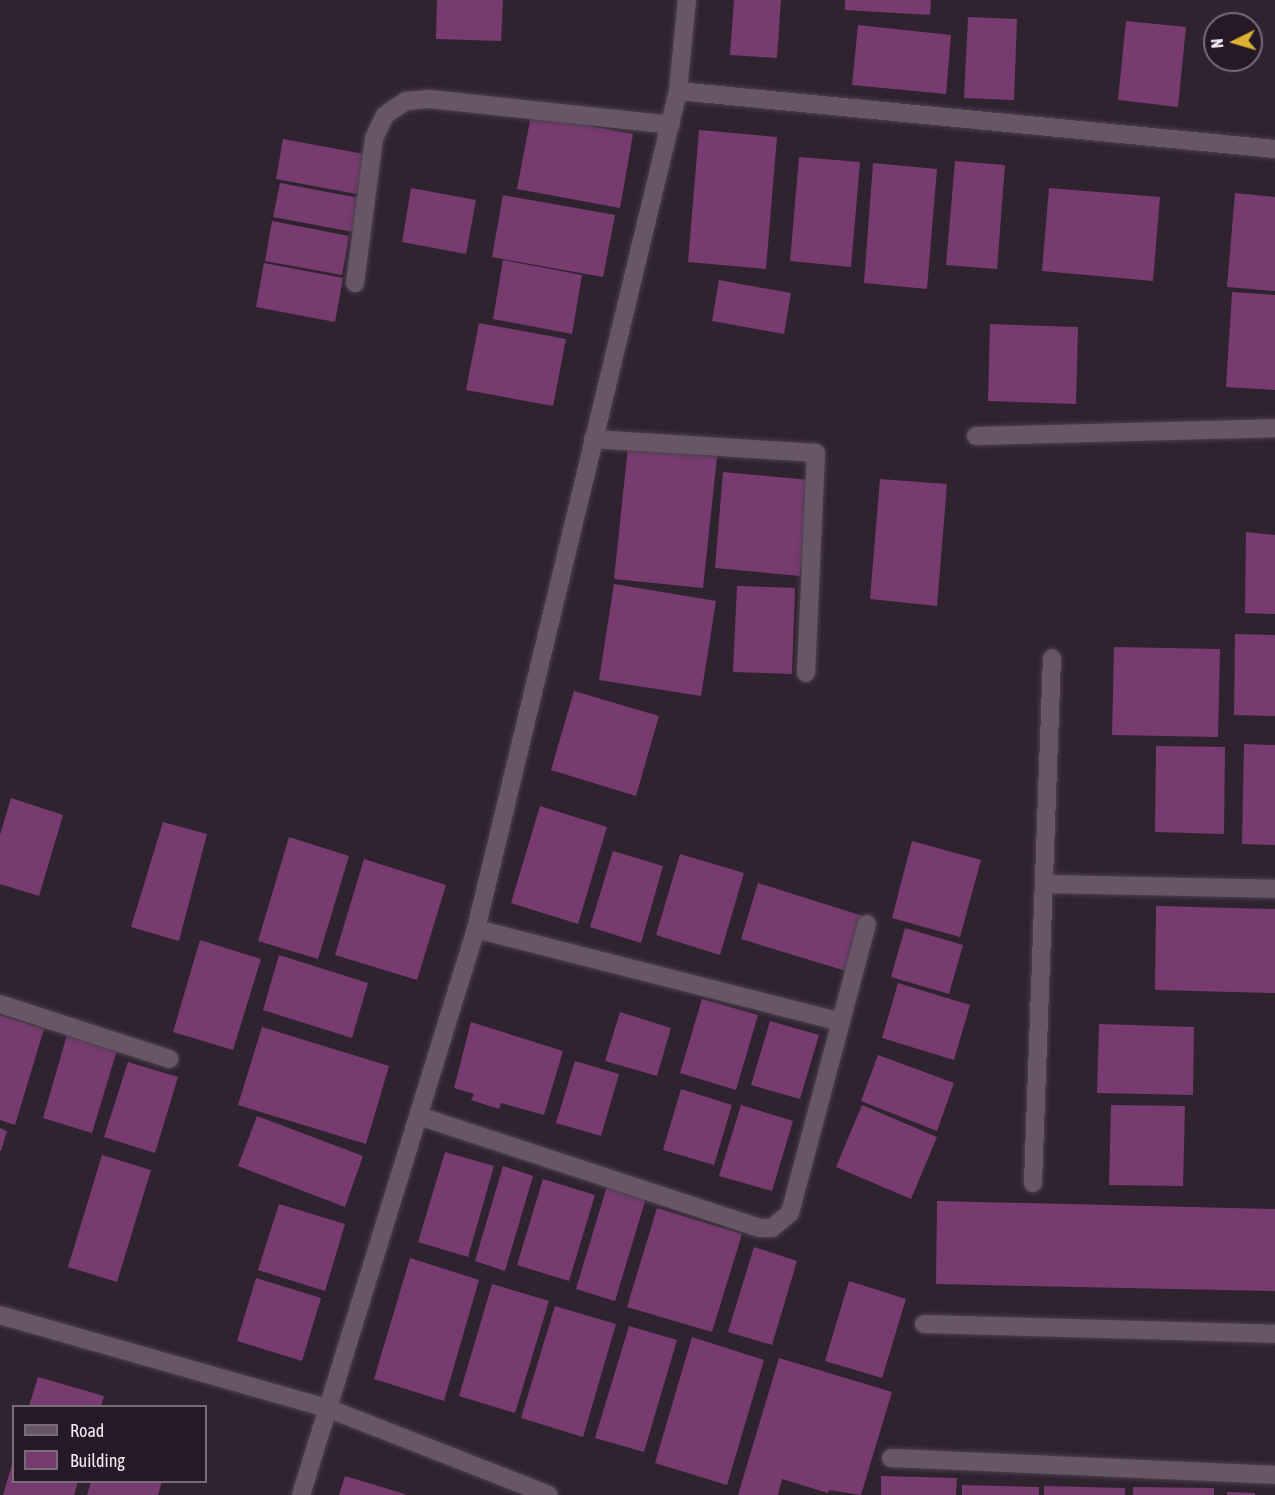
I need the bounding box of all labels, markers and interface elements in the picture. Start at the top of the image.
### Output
north arrow [1203,12,1263,72]
text: N [1208,38,1226,49]
legend [12,1405,207,1483]
text: Road [70,1420,104,1441]
text: Building [70,1450,125,1471]

